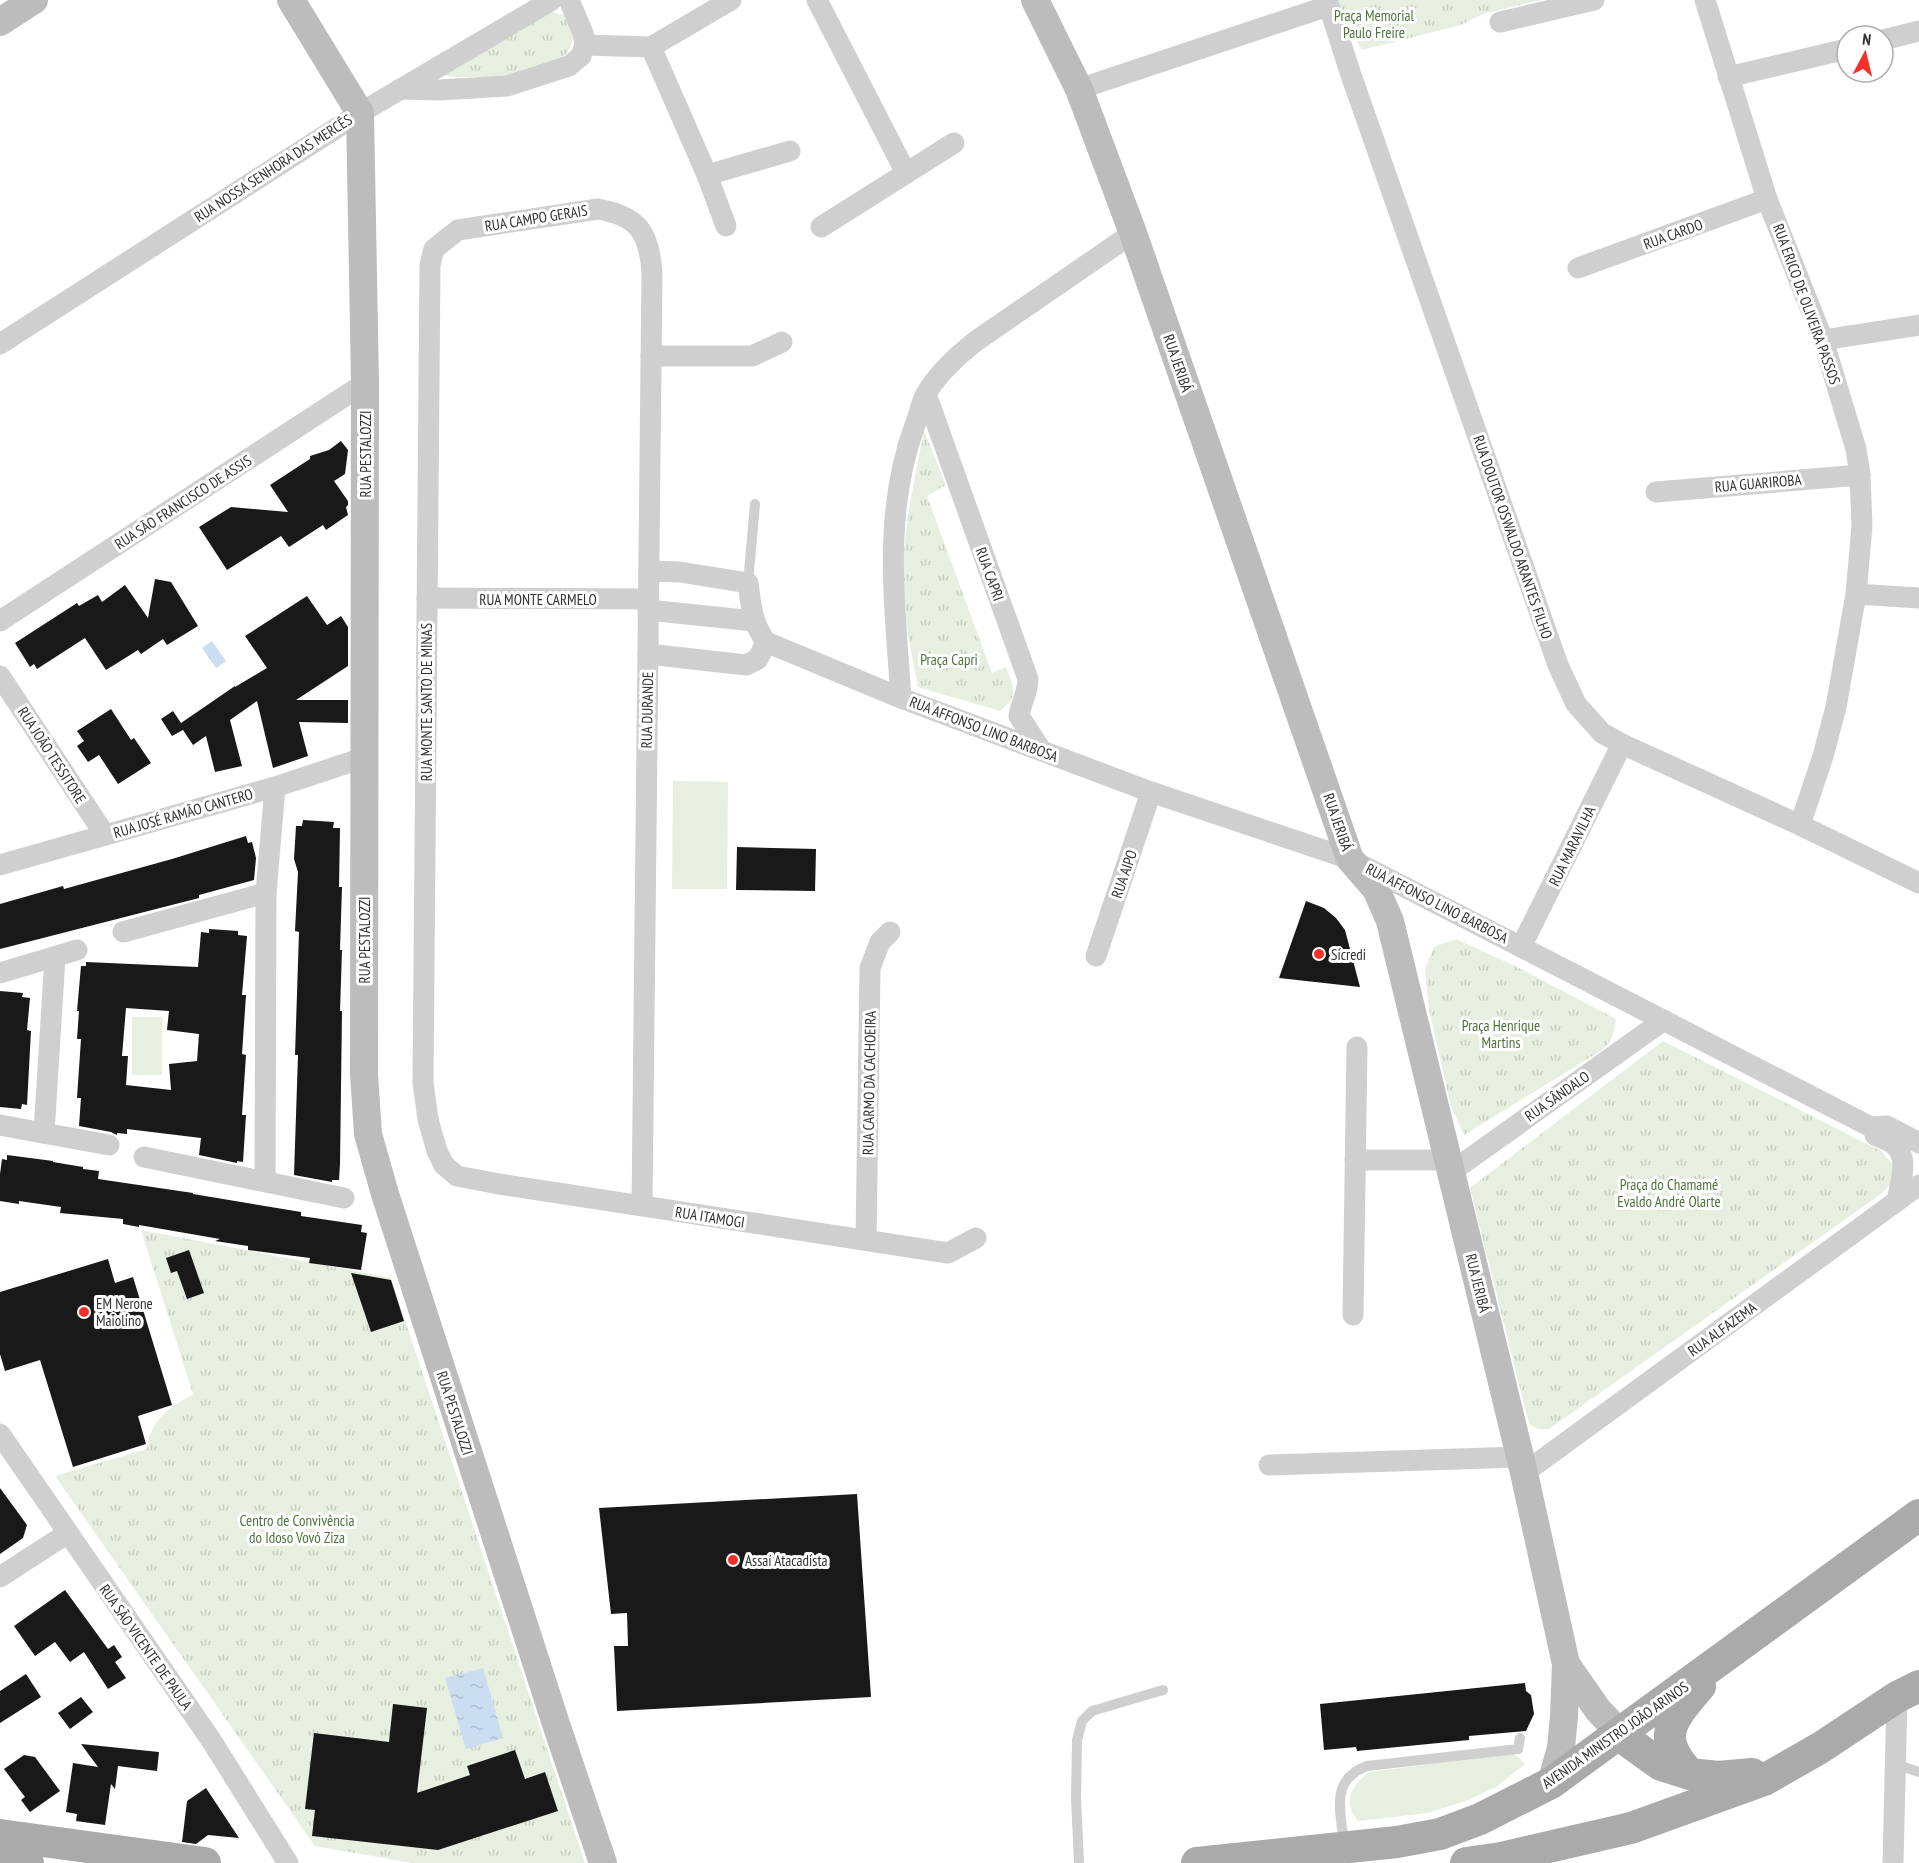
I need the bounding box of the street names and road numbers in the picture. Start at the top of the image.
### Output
street label: RUA NOSSA SENHORA DAS MERCÊS [191,110,355,226]
street label: RUA CAMPO GERAIS [483,201,589,235]
street label: RUA CARDO [1641,215,1705,253]
street label: RUA ERICO DE OLIVEIRA PASSOS [1769,221,1845,387]
street label: RUA JERIBÁ [1159,332,1197,395]
street label: RUA PESTALOZZI [356,410,375,498]
street label: RUA DOUTOR OSWALDO ARANTES FILHO [1469,433,1557,641]
street label: RUA SÃO FRANCISCO DE ASSIS [111,451,255,553]
street label: RUA GUARIROBA [1714,470,1803,496]
street label: RUA CAPRI [972,545,1008,603]
street label: RUA MONTE CARMELO [479,590,597,609]
street label: RUA MONTE SANTO DE MINAS [417,623,436,781]
street label: RUA DURANDE [637,671,657,749]
street label: RUA AFFONSO LINO BARBOSA [907,692,1062,766]
street label: RUA JOÃO TESSITORE [14,703,90,807]
street label: RUA JOSÉ RAMÃO CANTERO [111,784,255,842]
street label: RUA JERIBÁ [1319,791,1357,854]
street label: RUA MARAVILHA [1544,802,1600,889]
street label: RUA AIPO [1107,847,1141,901]
street label: RUA AFFONSO LINO BARBOSA [1363,859,1512,948]
street label: RUA PESTALOZZI [355,896,374,984]
street label: RUA CARMO DA CACHOEIRA [858,1010,880,1155]
street label: RUA SÂNDALO [1521,1067,1593,1125]
street label: RUA ITAMOGI [674,1202,746,1232]
street label: RUA JERIBÁ [1462,1252,1495,1315]
street label: RUA ALFAZEMA [1684,1297,1761,1360]
street label: RUA PESTALOZZI [433,1369,477,1457]
street label: RUA SÃO VICENTE DE PAULA [95,1581,197,1714]
street label: AVENIDA MINISTRO JOÃO ARINOS [1538,1677,1692,1793]

